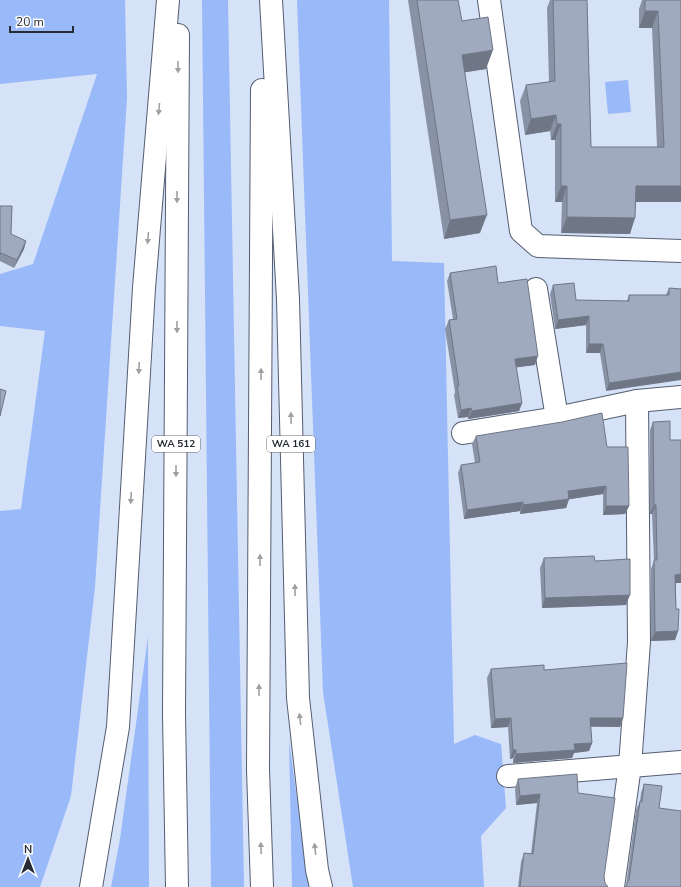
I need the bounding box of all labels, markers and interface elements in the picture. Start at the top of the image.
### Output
scale bar [10,8,73,34]
text: 20 m [16,14,44,30]
one-way arrow [175,61,181,74]
one-way arrow [156,103,162,115]
one-way arrow [174,191,180,204]
one-way arrow [145,232,151,244]
one-way arrow [173,321,180,333]
one-way arrow [136,362,142,375]
one-way arrow [258,367,264,380]
one-way arrow [287,412,294,424]
road number: WA 512 [152,436,200,452]
road number: WA 161 [267,436,315,452]
one-way arrow [173,465,179,478]
one-way arrow [128,492,135,504]
one-way arrow [257,553,263,566]
one-way arrow [292,583,298,596]
one-way arrow [256,683,262,696]
one-way arrow [297,713,303,725]
north arrow [8,839,48,879]
one-way arrow [258,841,264,854]
text: N [24,842,32,857]
one-way arrow [312,842,318,855]

